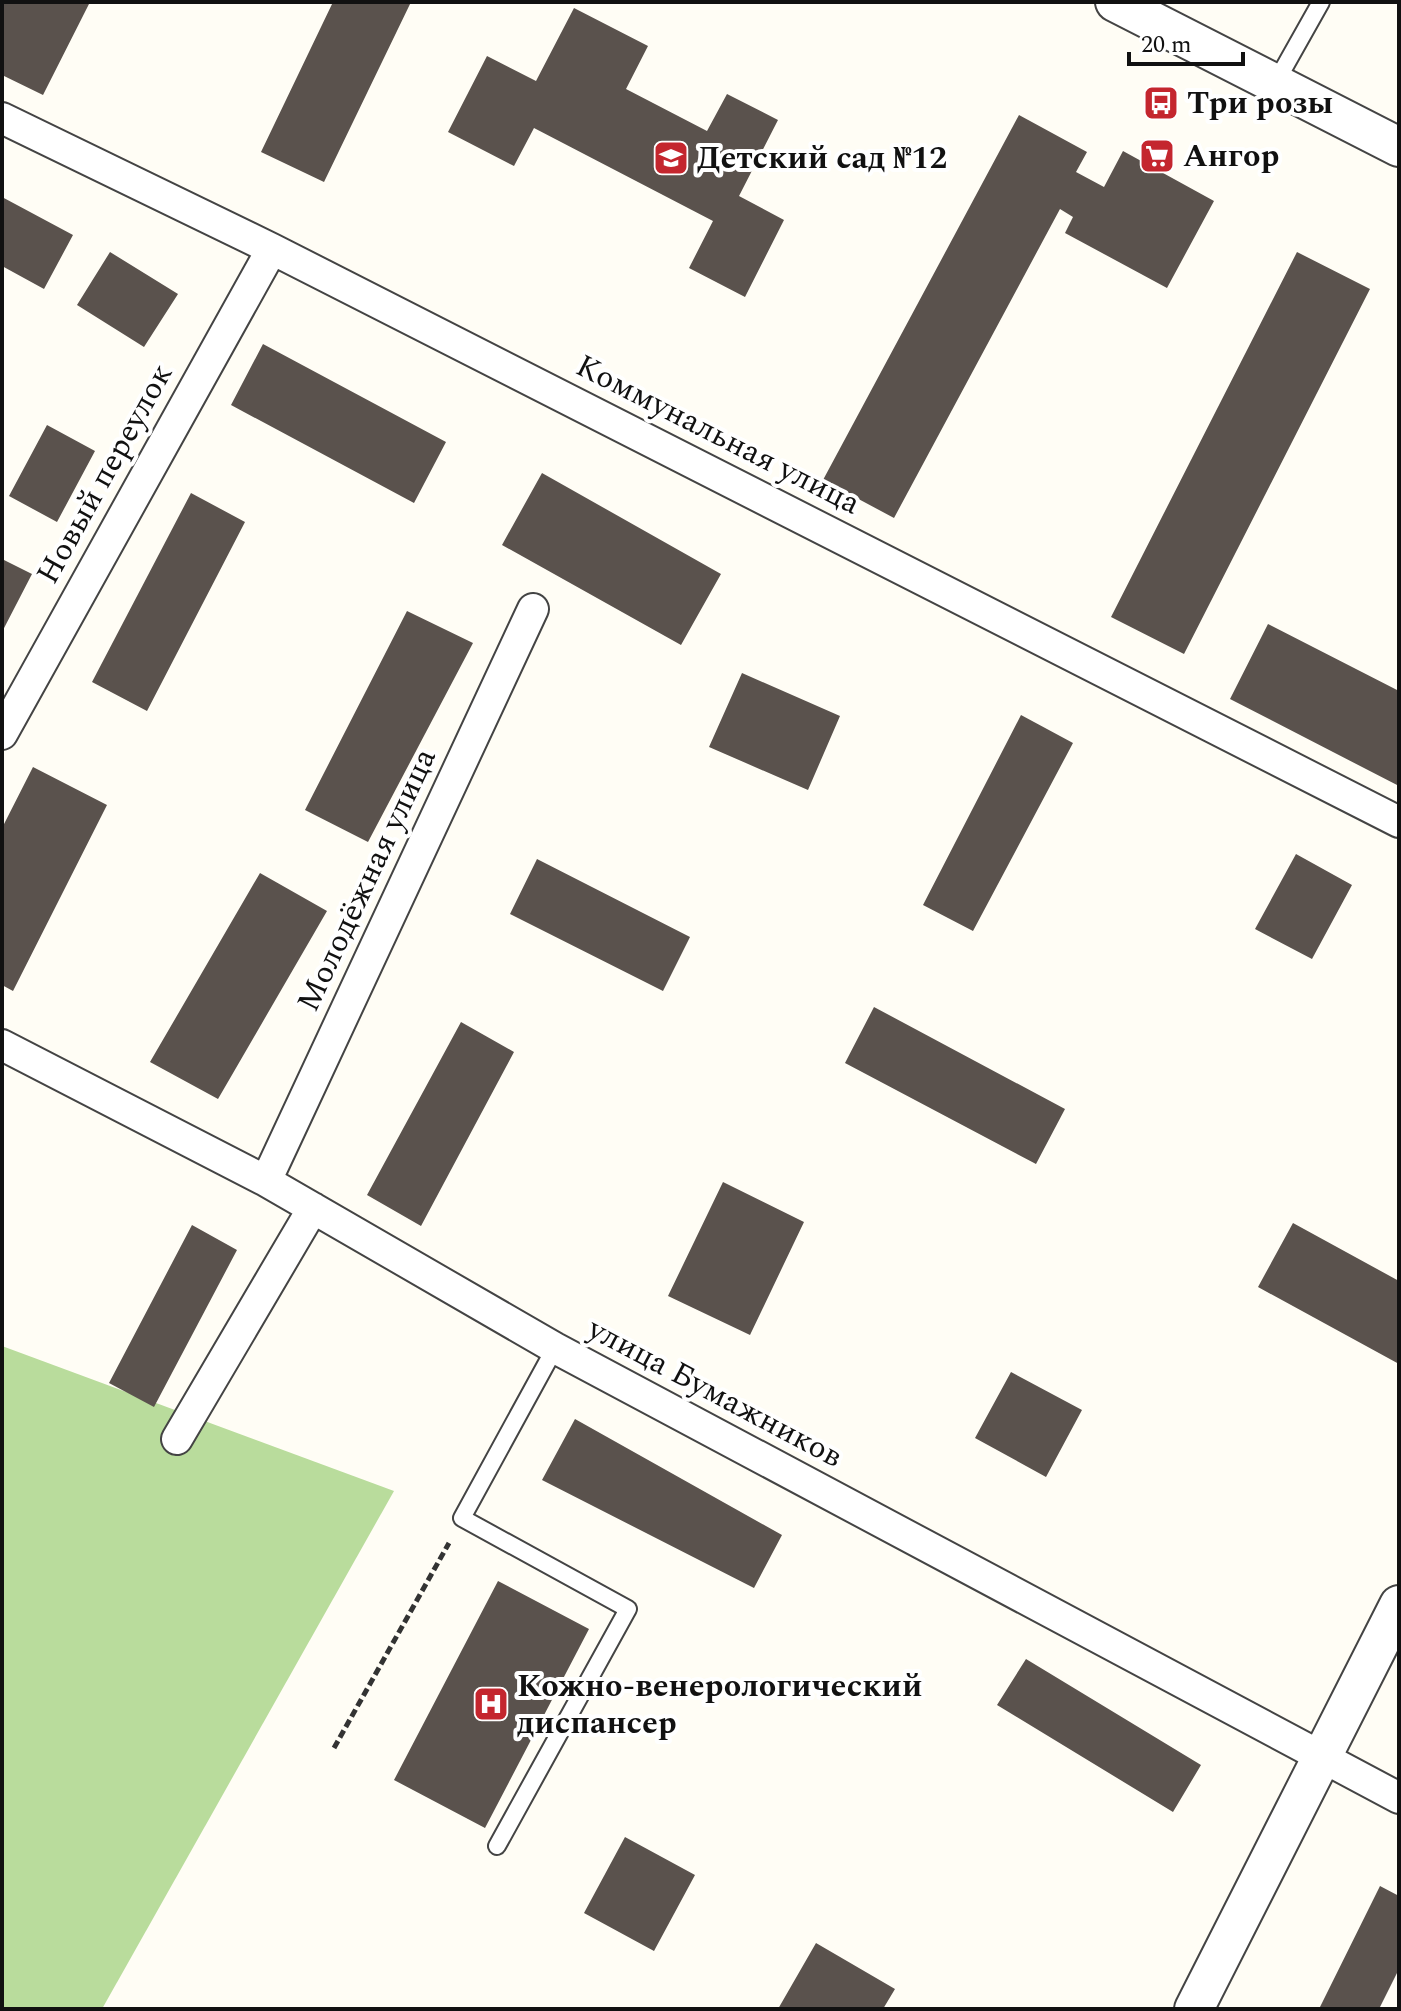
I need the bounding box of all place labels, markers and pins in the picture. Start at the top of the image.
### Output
place label: Три розы [1187,79,1333,128]
bus stop icon: Три розы [1142,84,1180,122]
place label: Ангор [1183,132,1279,181]
place label: Детский сад №12 [697,134,947,183]
supermarket icon: Ангор [1138,137,1176,175]
school or university icon: Детский сад №12 [652,139,690,177]
place label: Кожно-венерологический диспансер [517,1662,922,1748]
hospital icon: Кожно-венерологический диспансер [472,1685,510,1723]

